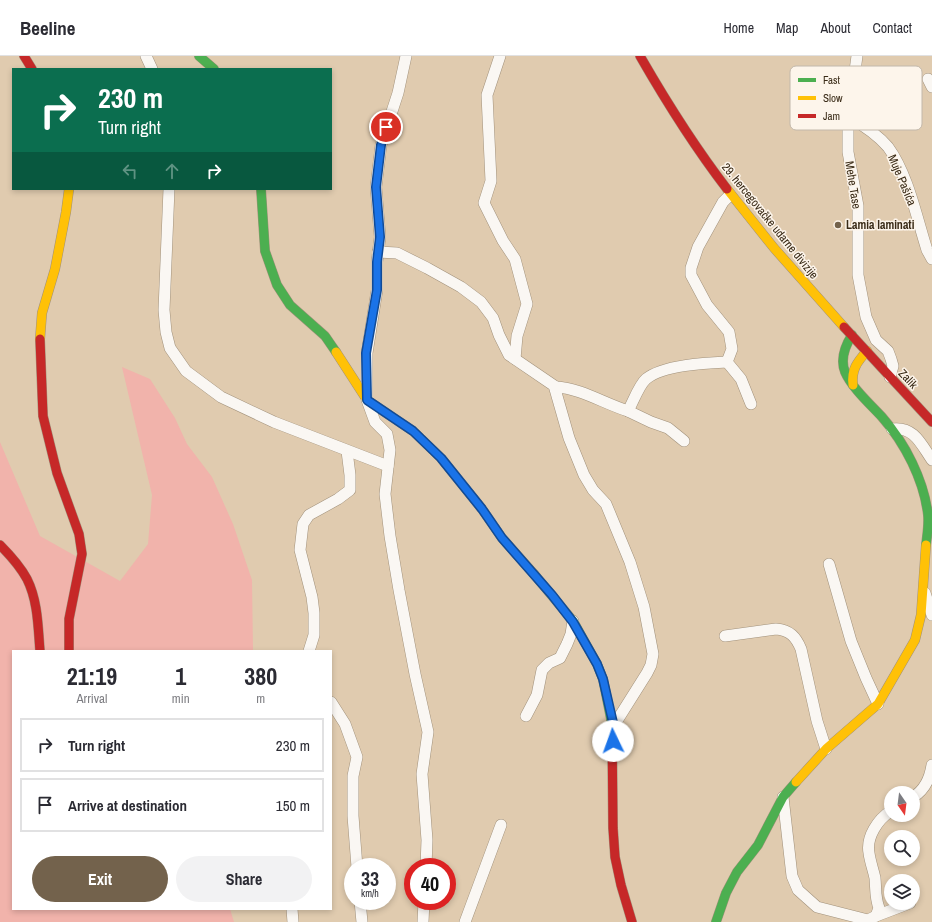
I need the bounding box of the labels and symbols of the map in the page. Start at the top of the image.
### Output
legend [790,66,922,130]
text: Fast [823,73,841,87]
text: Slow [823,91,843,105]
text: Jam [823,109,840,123]
pin [369,110,403,144]
street label: Muje Pašića [884,152,920,209]
street label: 29. hercegovačke udarne divizije [718,160,822,282]
street label: Mehe Tase [841,160,865,210]
place label: Lamia laminati [846,217,915,233]
marker: Lamia laminati [833,220,843,230]
street label: Zalik [895,366,921,392]
position arrow [592,720,634,762]
north arrow [884,786,920,822]
speed limit sign: 40 [404,858,456,910]

